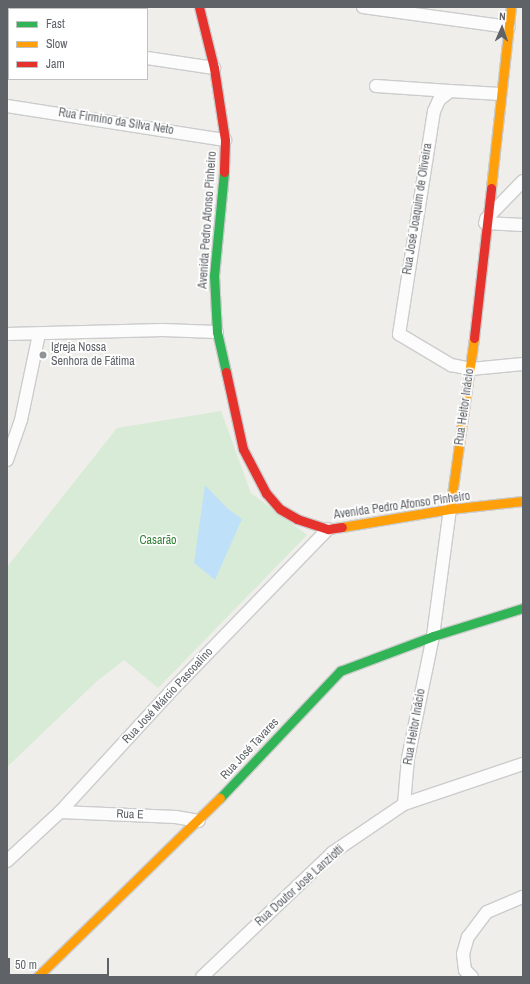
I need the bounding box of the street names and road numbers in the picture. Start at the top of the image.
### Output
street label: Rua Firmino da Silva Neto [57,106,175,138]
street label: Rua José Joaquim de Oliveira [400,142,436,276]
street label: Avenida Pedro Afonso Pinheiro [196,151,220,289]
street label: Rua Heitor Inácio [453,368,477,446]
street label: Avenida Pedro Afonso Pinheiro [333,489,471,523]
street label: Rua José Márcio Pascoalino [120,645,216,747]
street label: Rua Heitor Inácio [401,688,429,766]
street label: Rua José Tavares [218,715,282,783]
street label: Rua E [116,807,144,823]
street label: Rua Doutor José Lanziotti [253,842,347,930]

